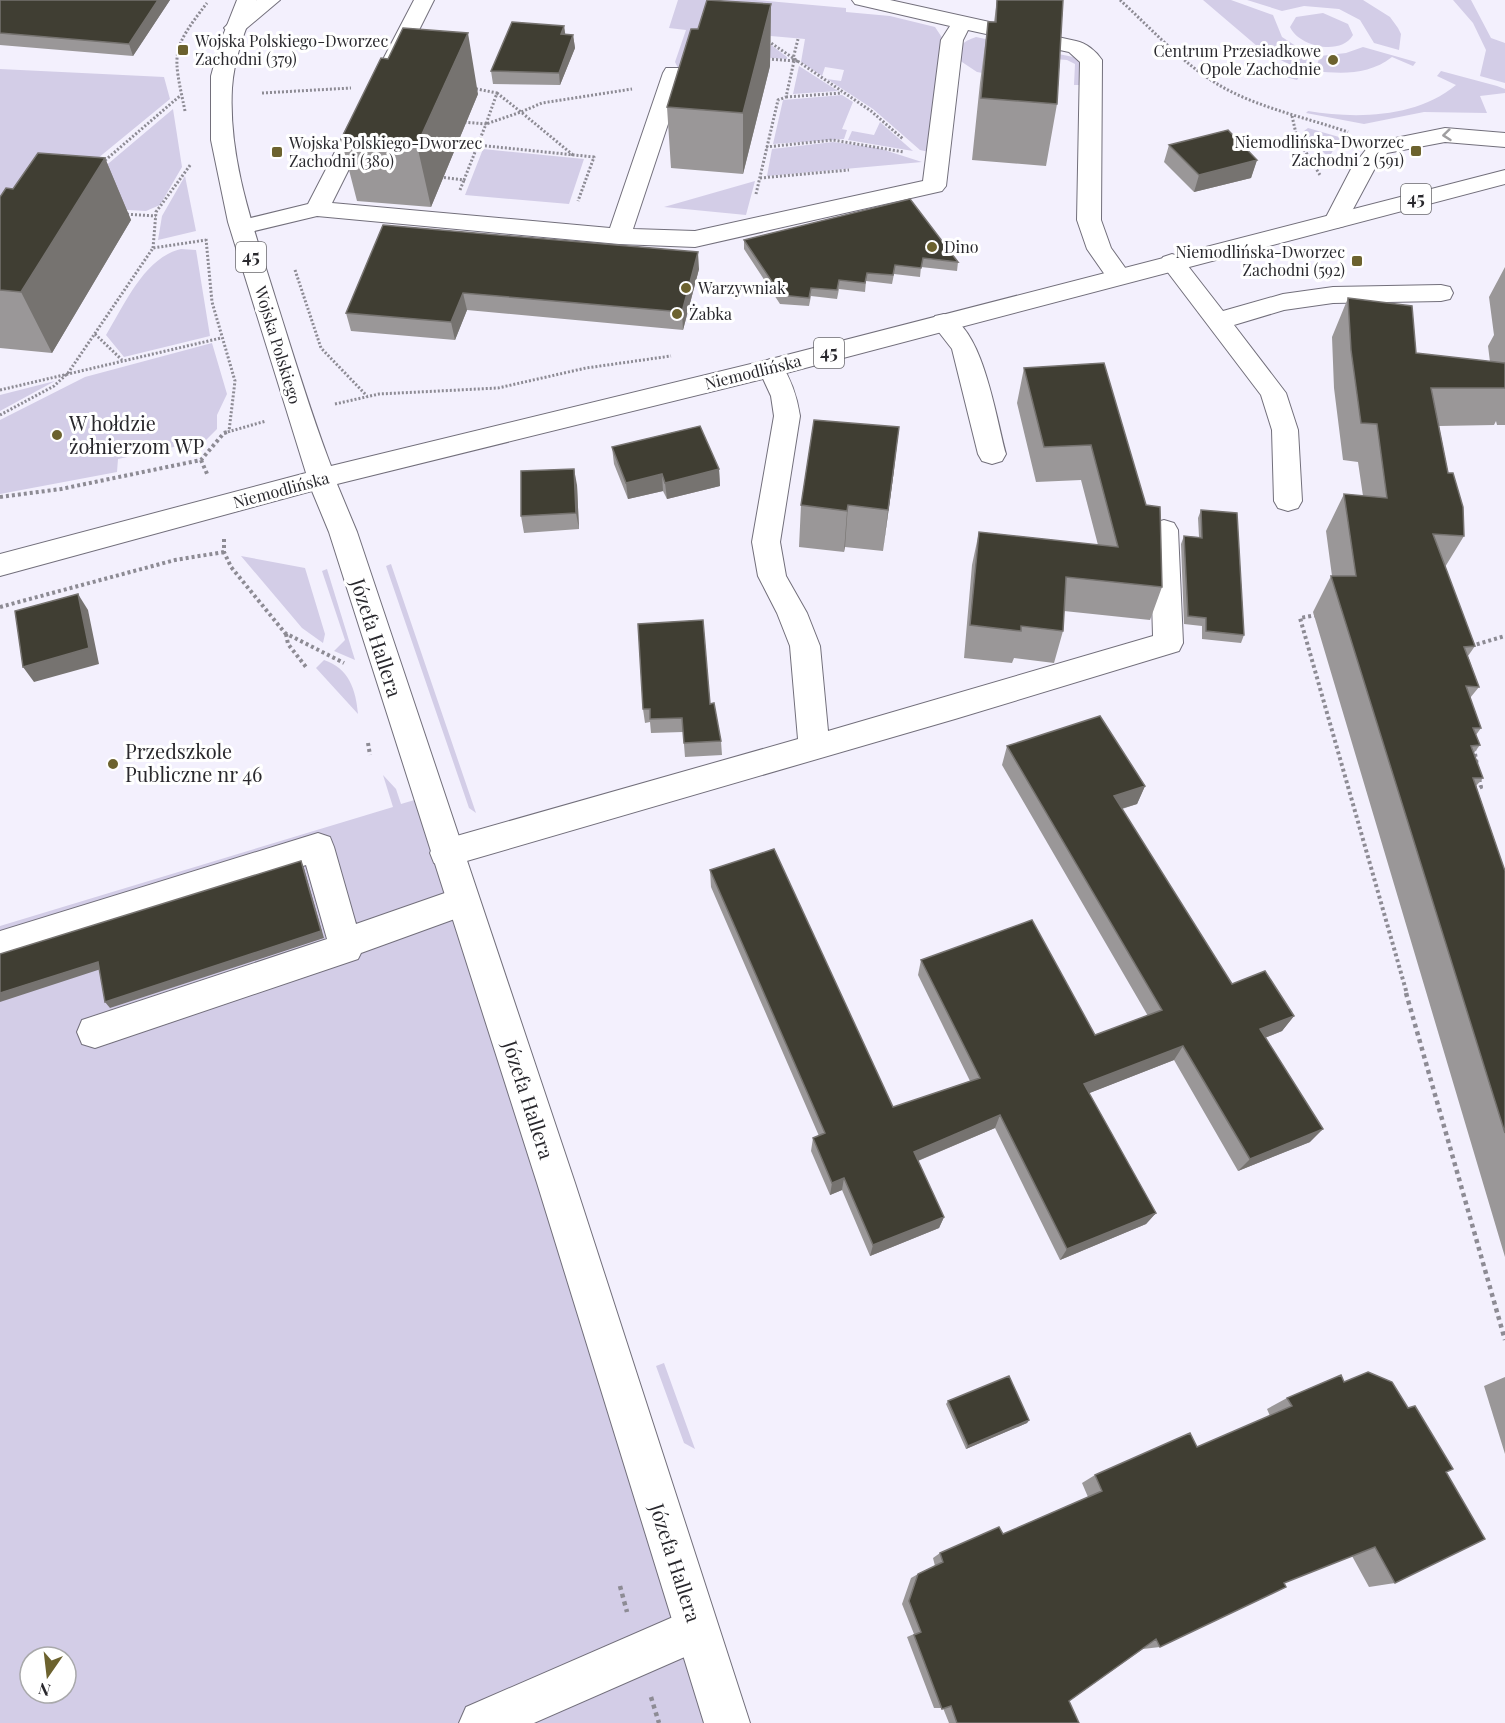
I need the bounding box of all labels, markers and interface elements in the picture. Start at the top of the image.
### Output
place label: Wojska Polskiego-Dworzec Zachodni (379) [194,30,388,69]
place label: Centrum Przesiadkowe Opole Zachodnie [1153,40,1321,79]
marker: Wojska Polskiego-Dworzec Zachodni (379) [176,43,190,57]
marker: Centrum Przesiadkowe Opole Zachodnie [1326,53,1340,67]
one-way arrow [1442,128,1452,141]
place label: Niemodlińska-Dworzec Zachodni 2 (591) [1234,131,1404,170]
place label: Wojska Polskiego-Dworzec Zachodni (380) [288,132,482,171]
marker: Niemodlińska-Dworzec Zachodni 2 (591) [1409,144,1423,158]
marker: Wojska Polskiego-Dworzec Zachodni (380) [270,145,284,159]
road number: 45 [1401,184,1431,214]
place label: Dino [944,236,979,257]
marker: Dino [925,240,939,254]
place label: Niemodlińska-Dworzec Zachodni (592) [1175,241,1345,280]
road number: 45 [236,242,266,272]
marker: Niemodlińska-Dworzec Zachodni (592) [1350,254,1364,268]
place label: Warzywniak [697,277,786,298]
marker: Warzywniak [679,281,693,295]
street label: Wojska Polskiego [250,282,306,407]
place label: Żabka [689,303,732,324]
marker: Żabka [670,307,684,321]
road number: 45 [814,338,844,368]
street label: Niemodlińska [702,349,803,394]
place label: W hołdzie żołnierzom WP [68,409,204,459]
marker: W hołdzie żołnierzom WP [50,428,64,442]
street label: Niemodlińska [230,467,331,512]
street label: Józefa Hallera [345,574,409,700]
place label: Przedszkole Publiczne nr 46 [125,737,262,787]
marker: Przedszkole Publiczne nr 46 [106,757,120,771]
street label: Józefa Hallera [497,1036,561,1162]
street label: Józefa Hallera [644,1499,708,1625]
north arrow [18,1645,78,1705]
text: N [36,1678,52,1702]

